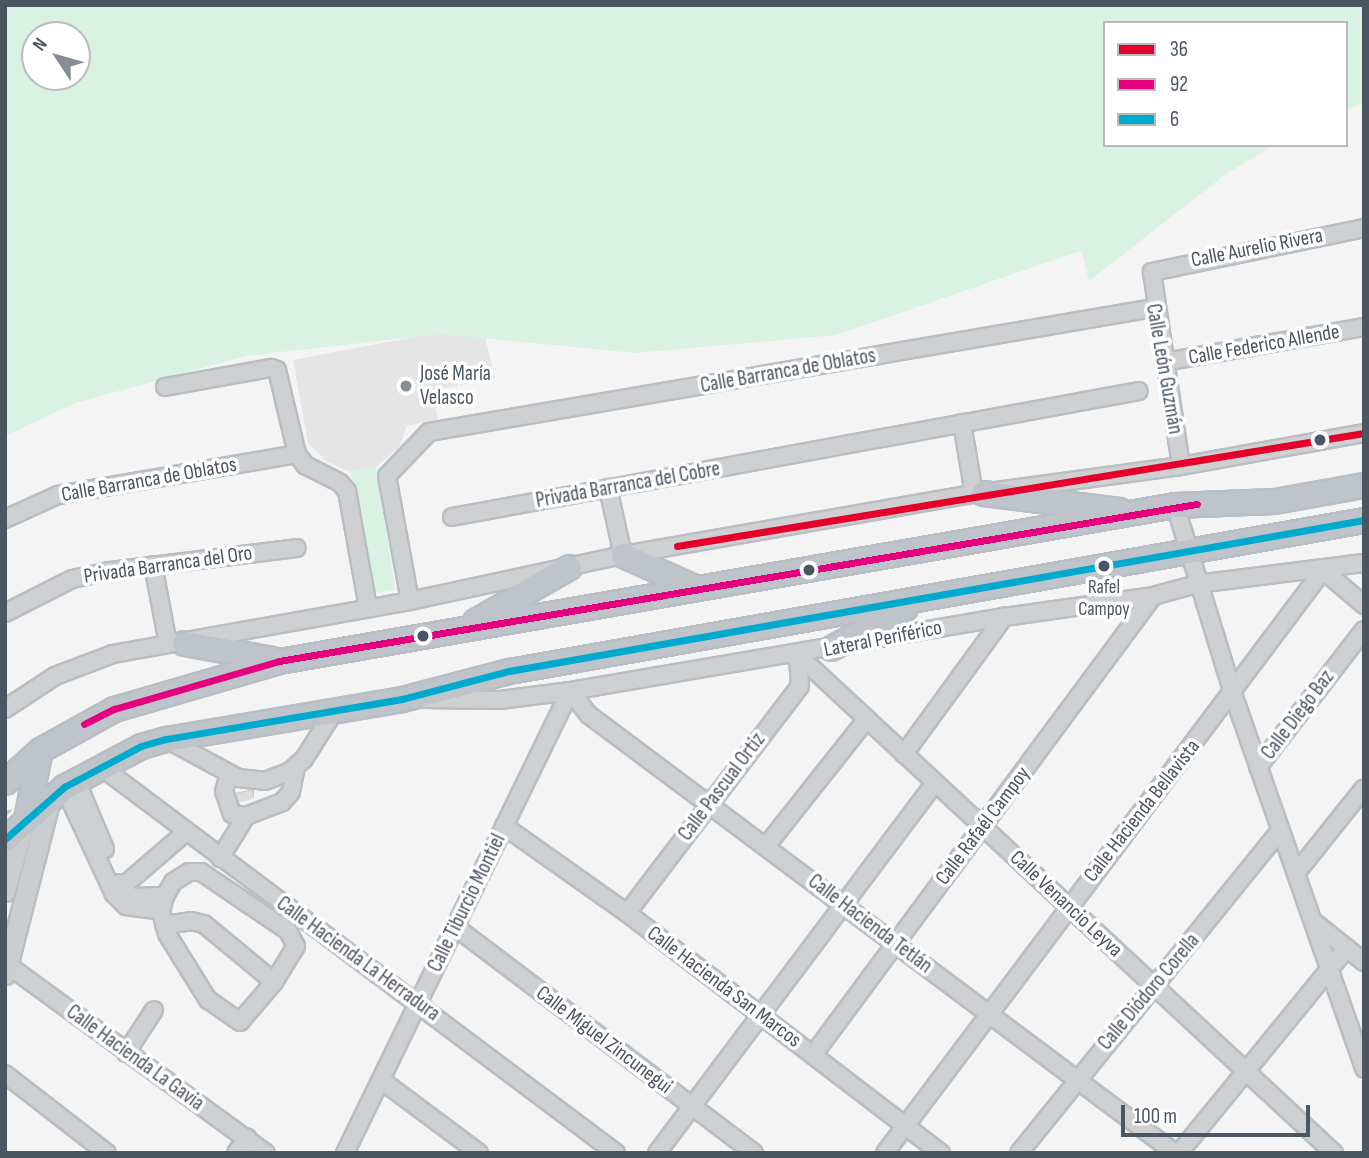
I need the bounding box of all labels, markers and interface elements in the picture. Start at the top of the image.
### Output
north arrow [21,21,91,91]
legend [1103,21,1348,147]
text: N [28,34,53,55]
text: 36 [1170,37,1188,62]
text: 92 [1170,72,1188,97]
text: 6 [1170,107,1179,132]
street label: Calle Aurelio Rivera [1189,223,1325,273]
street label: Calle León Guzmán [1140,302,1188,436]
street label: Calle Federico Allende [1187,319,1341,371]
street label: Calle Barranca de Oblatos [698,343,878,399]
place label: José María Velasco [420,361,491,411]
marker: José María Velasco [398,378,414,394]
unlabelled marker [1313,433,1327,447]
street label: Calle Barranca de Oblatos [59,452,239,508]
street label: Privada Barranca del Cobre [534,456,722,514]
street label: Privada Barranca del Oro [82,541,254,589]
marker: Rafel Campoy [1097,559,1111,573]
unlabelled marker [802,563,816,577]
place label: Rafel Campoy [1078,577,1130,621]
street label: Lateral Periférico [822,615,944,663]
unlabelled marker [416,629,430,643]
street label: Calle Diego Baz [1256,665,1340,765]
street label: Calle Pascual Ortiz [673,728,771,846]
street label: Calle Hacienda Bellavista [1079,735,1205,887]
street label: Calle Rafaél Campoy [930,762,1036,890]
street label: Calle Tiburcio Montiel [423,830,511,976]
street label: Calle Venancio Leyva [1004,845,1128,963]
street label: Calle Hacienda Tetlán [803,869,937,979]
street label: Calle Hacienda La Herradura [271,891,445,1027]
street label: Calle Hacienda San Marcos [642,921,806,1053]
street label: Calle Diódoro Corella [1093,929,1205,1055]
street label: Calle Miguel Zincunegui [531,981,677,1099]
street label: Calle Hacienda La Gavia [61,1000,209,1116]
scale bar [1124,1092,1313,1136]
text: 100 m [1134,1104,1177,1129]

